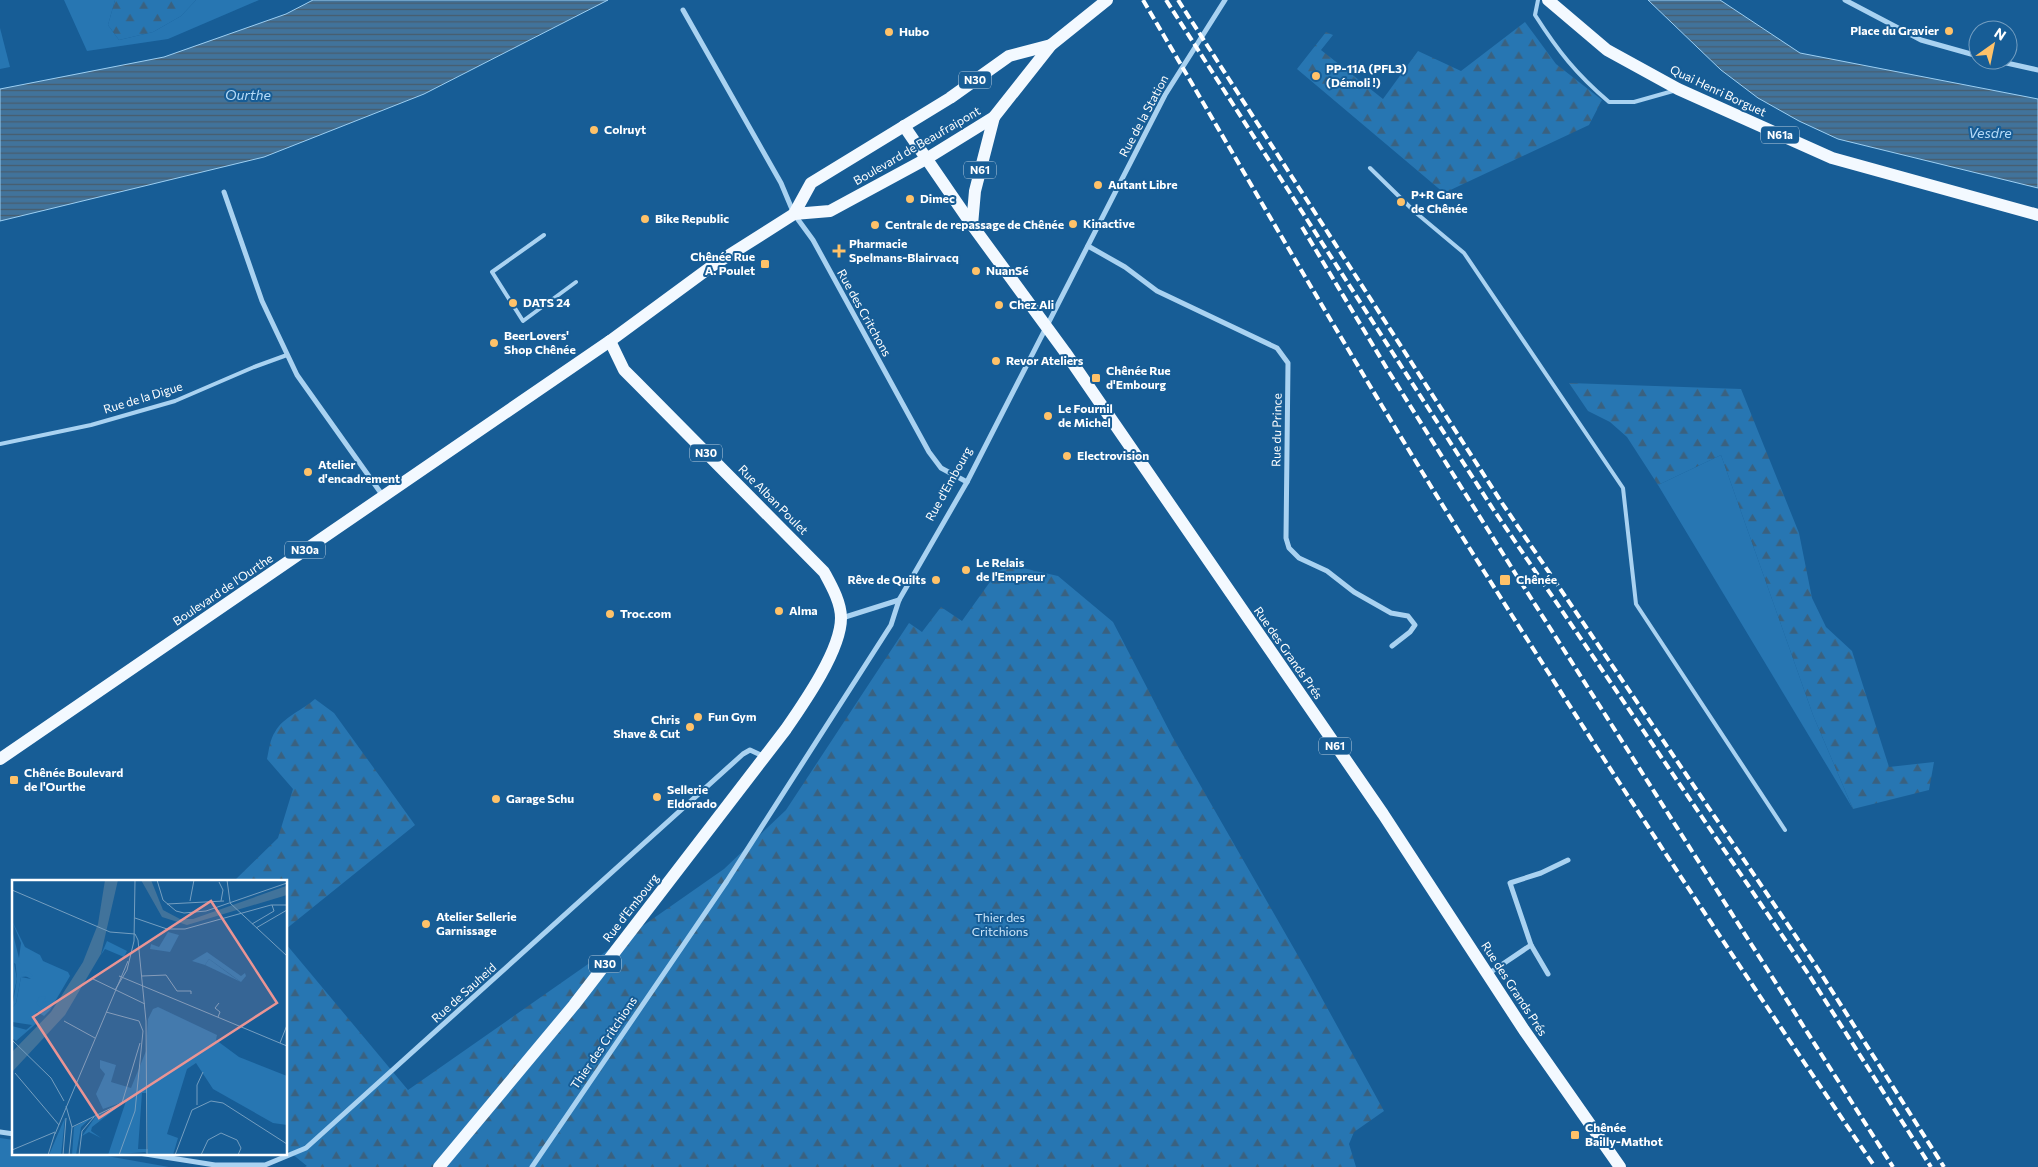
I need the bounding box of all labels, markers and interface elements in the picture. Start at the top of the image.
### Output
north arrow [1968,20,2018,70]
place label: Place du Gravier [1850,23,1939,37]
place label: Hubo [899,24,929,38]
text: N [1991,24,2009,44]
marker: Place du Gravier [1943,25,1955,37]
marker: Hubo [883,26,895,38]
place label: PP-11A (PFL3) (Démoli !) [1326,61,1407,89]
street label: Quai Henri Borguet [1668,62,1769,119]
marker: PP-11A (PFL3) (Démoli !) [1310,70,1322,82]
road number: N30 [959,72,991,88]
street label: Rue de la Station [1116,72,1171,159]
water label: Ourthe [225,86,272,103]
street label: Boulevard de Beaufraipont [850,103,983,187]
place label: Colruyt [604,122,646,136]
marker: Colruyt [588,124,600,136]
water label: Vesdre [1968,124,2012,141]
road number: N61a [1761,126,1799,144]
road number: N61 [964,162,996,178]
place label: Autant Libre [1108,177,1178,191]
marker: Autant Libre [1092,179,1104,191]
place label: P+R Gare de Chênée [1411,187,1468,215]
place label: Dimec [920,191,955,205]
marker: Dimec [904,193,916,205]
marker: P+R Gare de Chênée [1395,196,1407,208]
place label: Bike Republic [655,211,729,225]
marker: Bike Republic [639,213,651,225]
place label: Kinactive [1083,216,1135,230]
place label: Centrale de repassage de Chênée [885,217,1064,231]
marker: Kinactive [1067,218,1079,230]
marker: Centrale de repassage de Chênée [869,219,881,231]
place label: Pharmacie Spelmans-Blairvacq [849,236,959,264]
marker: Pharmacie Spelmans-Blairvacq [833,245,845,257]
place label: Chênée Rue A. Poulet [690,249,755,277]
marker: Chênée Rue A. Poulet [759,258,771,270]
place label: NuanSé [986,263,1029,277]
marker: NuanSé [970,265,982,277]
street label: Rue des Critchons [835,266,895,359]
place label: DATS 24 [523,295,571,309]
marker: DATS 24 [507,297,519,309]
place label: Chez Ali [1009,297,1054,311]
marker: Chez Ali [993,299,1005,311]
place label: BeerLovers' Shop Chênée [504,328,576,356]
marker: BeerLovers' Shop Chênée [488,337,500,349]
place label: Revor Ateliers [1006,353,1084,367]
marker: Revor Ateliers [990,355,1002,367]
place label: Chênée Rue d'Embourg [1106,363,1171,391]
marker: Chênée Rue d'Embourg [1090,372,1102,384]
street label: Rue de la Digue [101,378,184,416]
street label: Rue du Prince [1268,393,1284,467]
place label: Le Fournil de Michel [1058,401,1113,429]
marker: Le Fournil de Michel [1042,410,1054,422]
road number: N30 [690,444,722,462]
street label: Rue d'Embourg [922,444,974,523]
place label: Electrovision [1077,448,1149,462]
marker: Electrovision [1061,450,1073,462]
place label: Atelier d'encadrement [318,457,400,485]
street label: Rue Alban Poulet [736,462,811,537]
marker: Atelier d'encadrement [302,466,314,478]
road number: N30a [285,542,325,558]
street label: Boulevard de l'Ourthe [170,551,275,628]
place label: Le Relais de l'Empreur [976,555,1045,583]
marker: Le Relais de l'Empreur [960,564,972,576]
place label: Rêve de Quilts [848,572,926,586]
place label: Chênée [1516,572,1557,586]
marker: Chênée [1498,573,1512,587]
marker: Rêve de Quilts [930,574,942,586]
place label: Alma [789,603,818,617]
street label: Rue des Grands Prés [1252,604,1326,701]
marker: Alma [773,605,785,617]
place label: Troc.com [620,606,671,620]
marker: Troc.com [604,608,616,620]
place label: Fun Gym [708,709,756,723]
marker: Fun Gym [692,711,704,723]
place label: Chris Shave & Cut [613,712,680,740]
marker: Chris Shave & Cut [684,721,696,733]
road number: N61 [1319,738,1351,754]
place label: Chênée Boulevard de l'Ourthe [24,765,123,793]
marker: Chênée Boulevard de l'Ourthe [8,774,20,786]
place label: Sellerie Eldorado [667,782,717,810]
place label: Garage Schu [506,791,574,805]
marker: Sellerie Eldorado [651,791,663,803]
marker: Garage Schu [490,793,502,805]
street label: Rue d'Embourg [599,870,661,944]
inset map [12,880,288,1154]
place label: Atelier Sellerie Garnissage [436,909,517,937]
park label: Thier des Critchions [972,910,1028,938]
marker: Atelier Sellerie Garnissage [420,918,432,930]
street label: Rue des Grands Prés [1479,939,1551,1038]
road number: N30 [589,956,621,972]
street label: Rue de Sauheid [428,960,499,1025]
street label: Thier des Critchions [567,994,639,1091]
place label: Chênée Bailly-Mathot [1585,1120,1663,1148]
marker: Chênée Bailly-Mathot [1569,1129,1581,1141]

